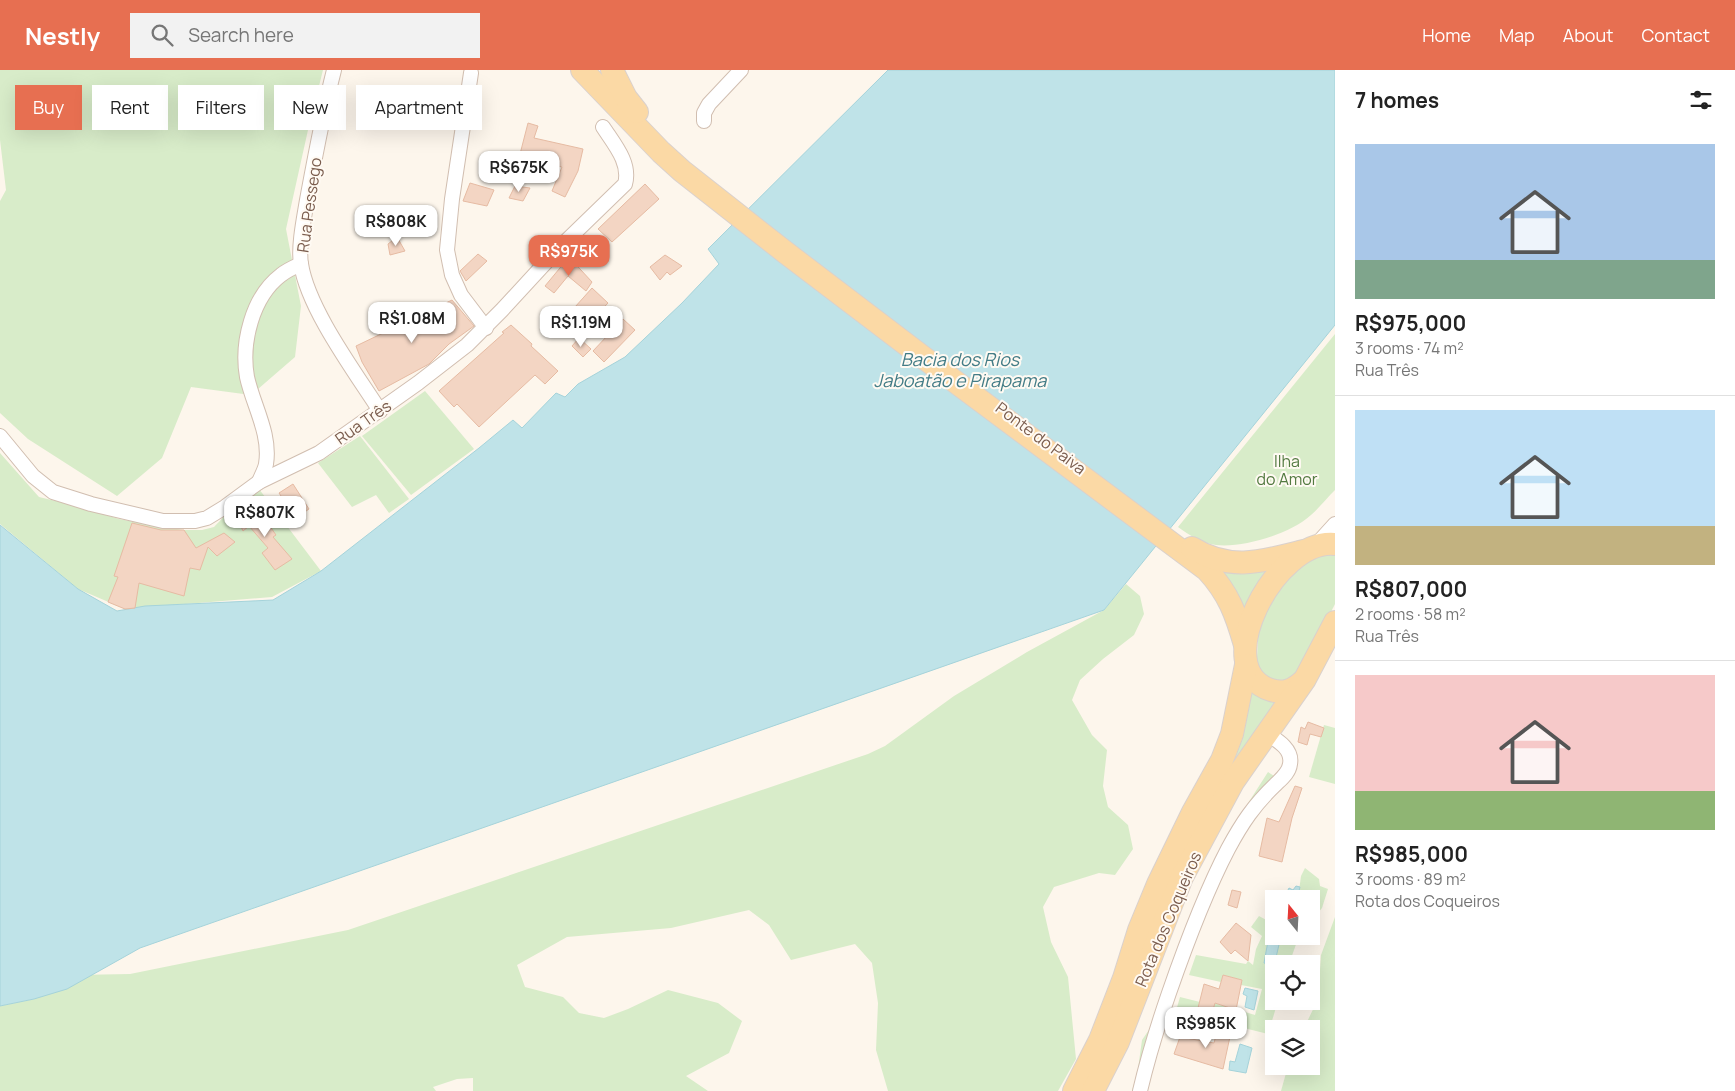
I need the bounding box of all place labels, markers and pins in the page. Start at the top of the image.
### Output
pin: R$675K [478,150,560,193]
pin: R$808K [355,204,437,247]
pin: R$975K [528,234,610,277]
pin: R$1.08M [366,302,458,344]
pin: R$1.19M [535,306,627,348]
pin: R$807K [224,496,306,538]
pin: R$985K [1165,1006,1247,1049]

